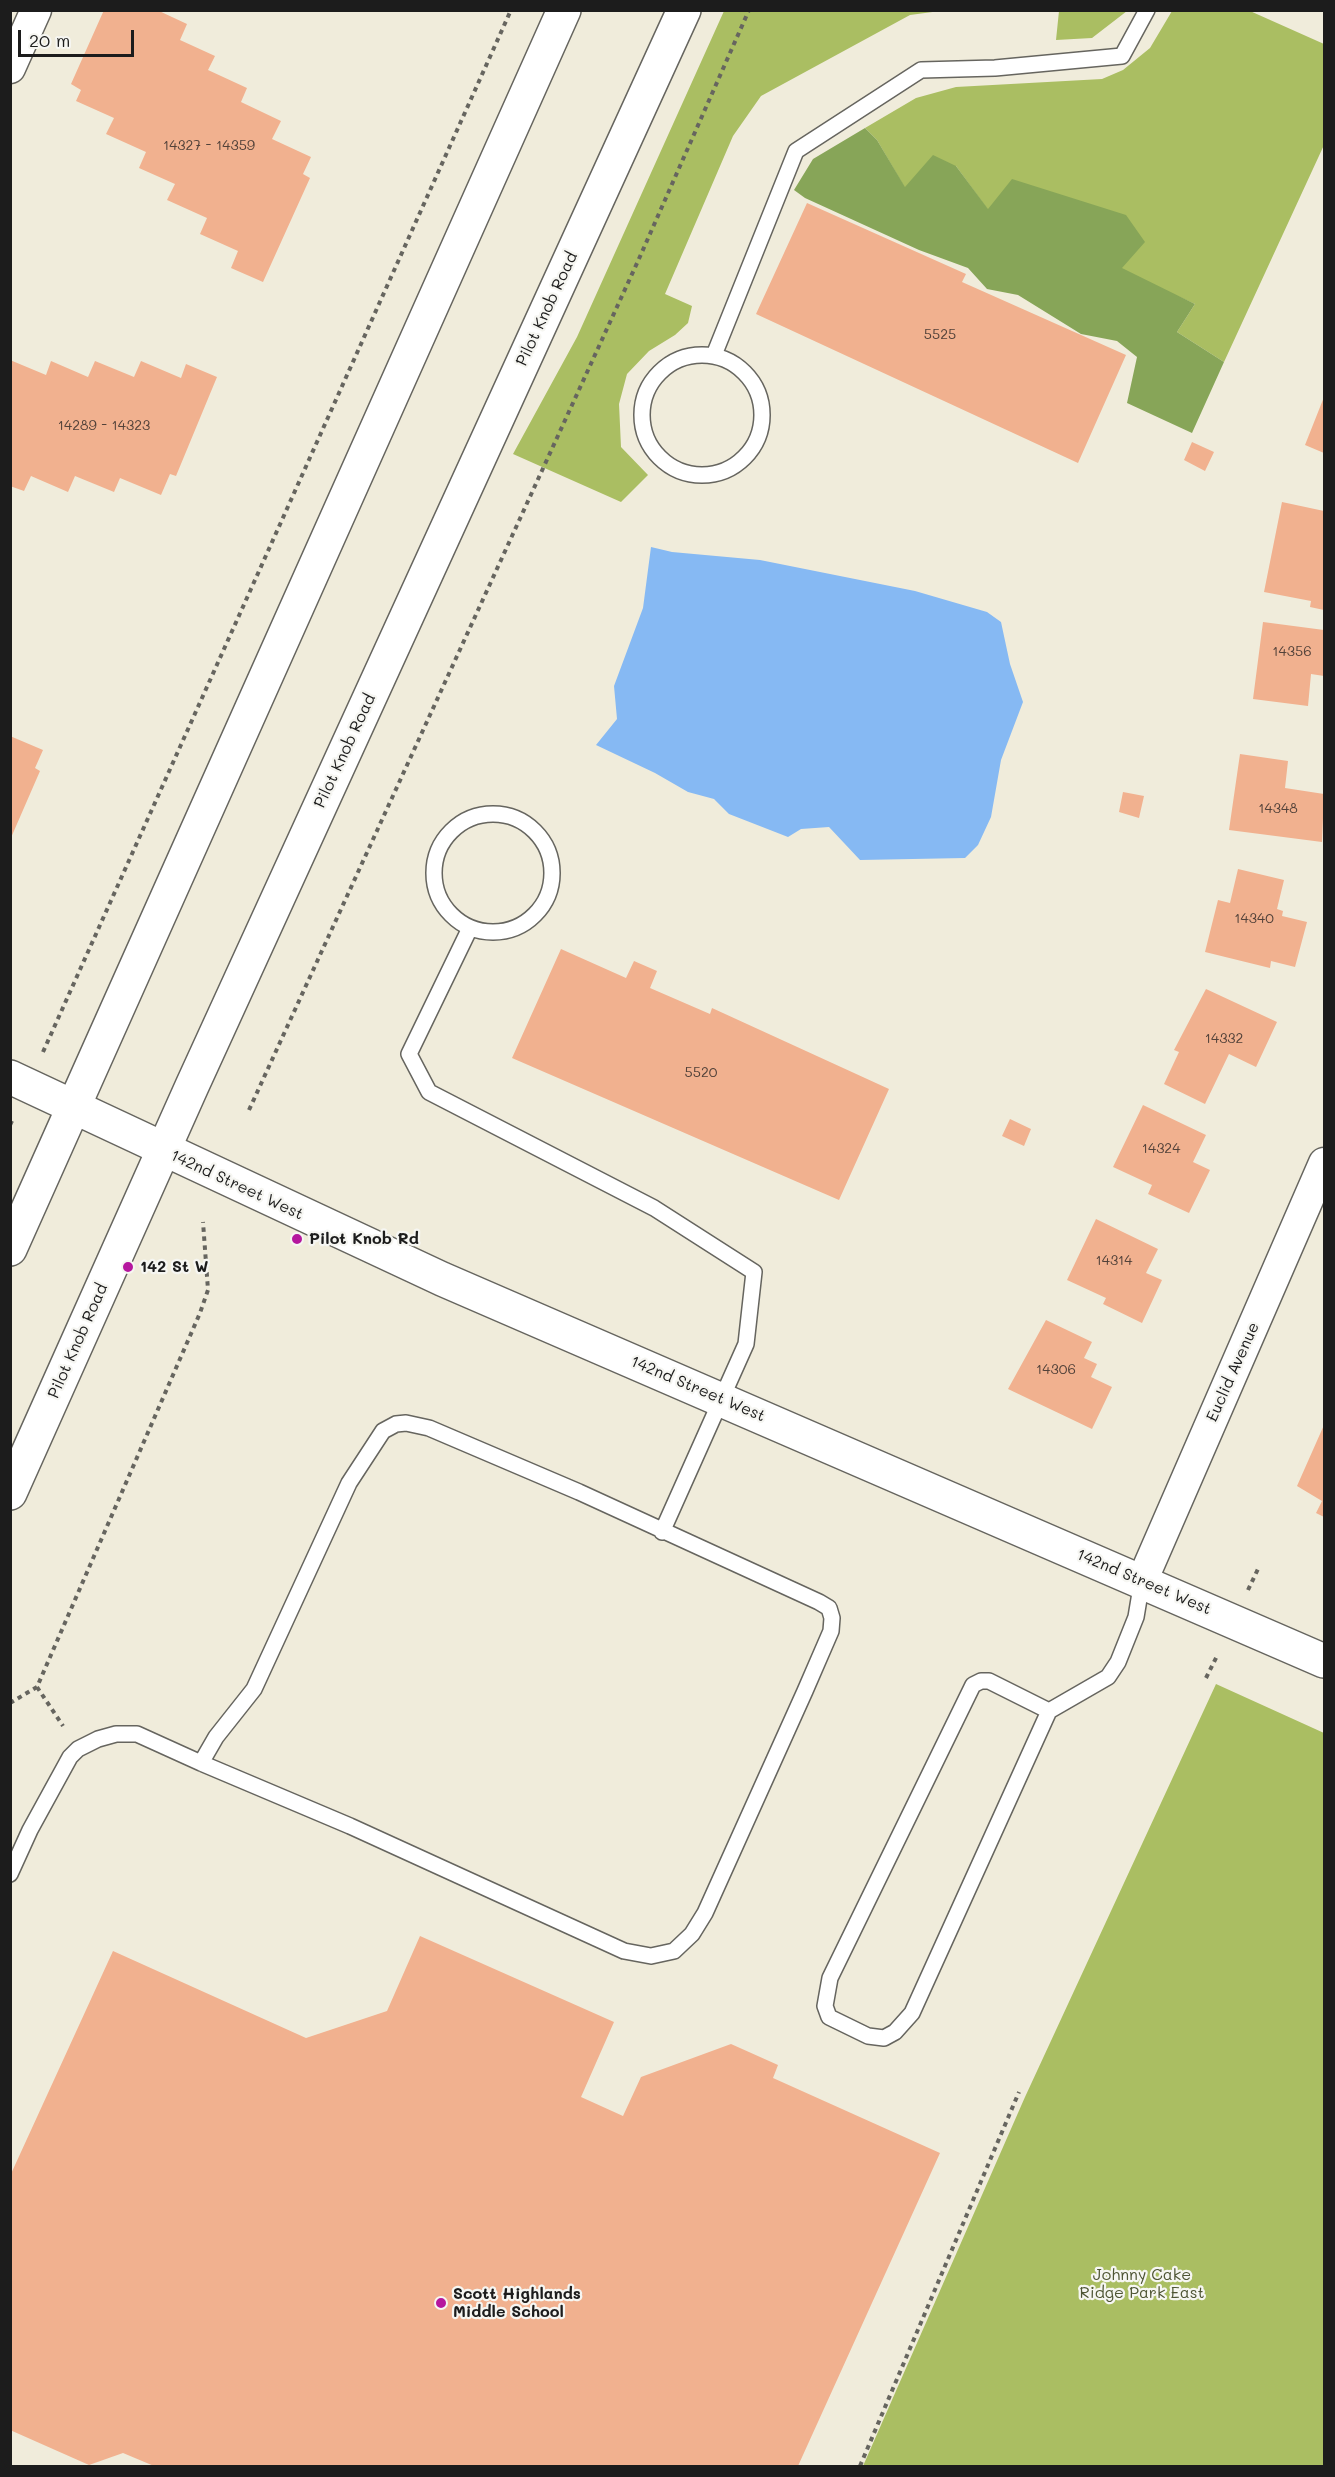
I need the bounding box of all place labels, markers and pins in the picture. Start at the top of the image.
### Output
place label: Pilot Knob Rd [309,1229,419,1249]
marker: Pilot Knob Rd [290,1232,304,1246]
place label: 142 St W [140,1257,208,1277]
marker: 142 St W [121,1260,135,1274]
place label: Scott Highlands Middle School [453,2284,581,2322]
marker: Scott Highlands Middle School [434,2296,448,2310]

